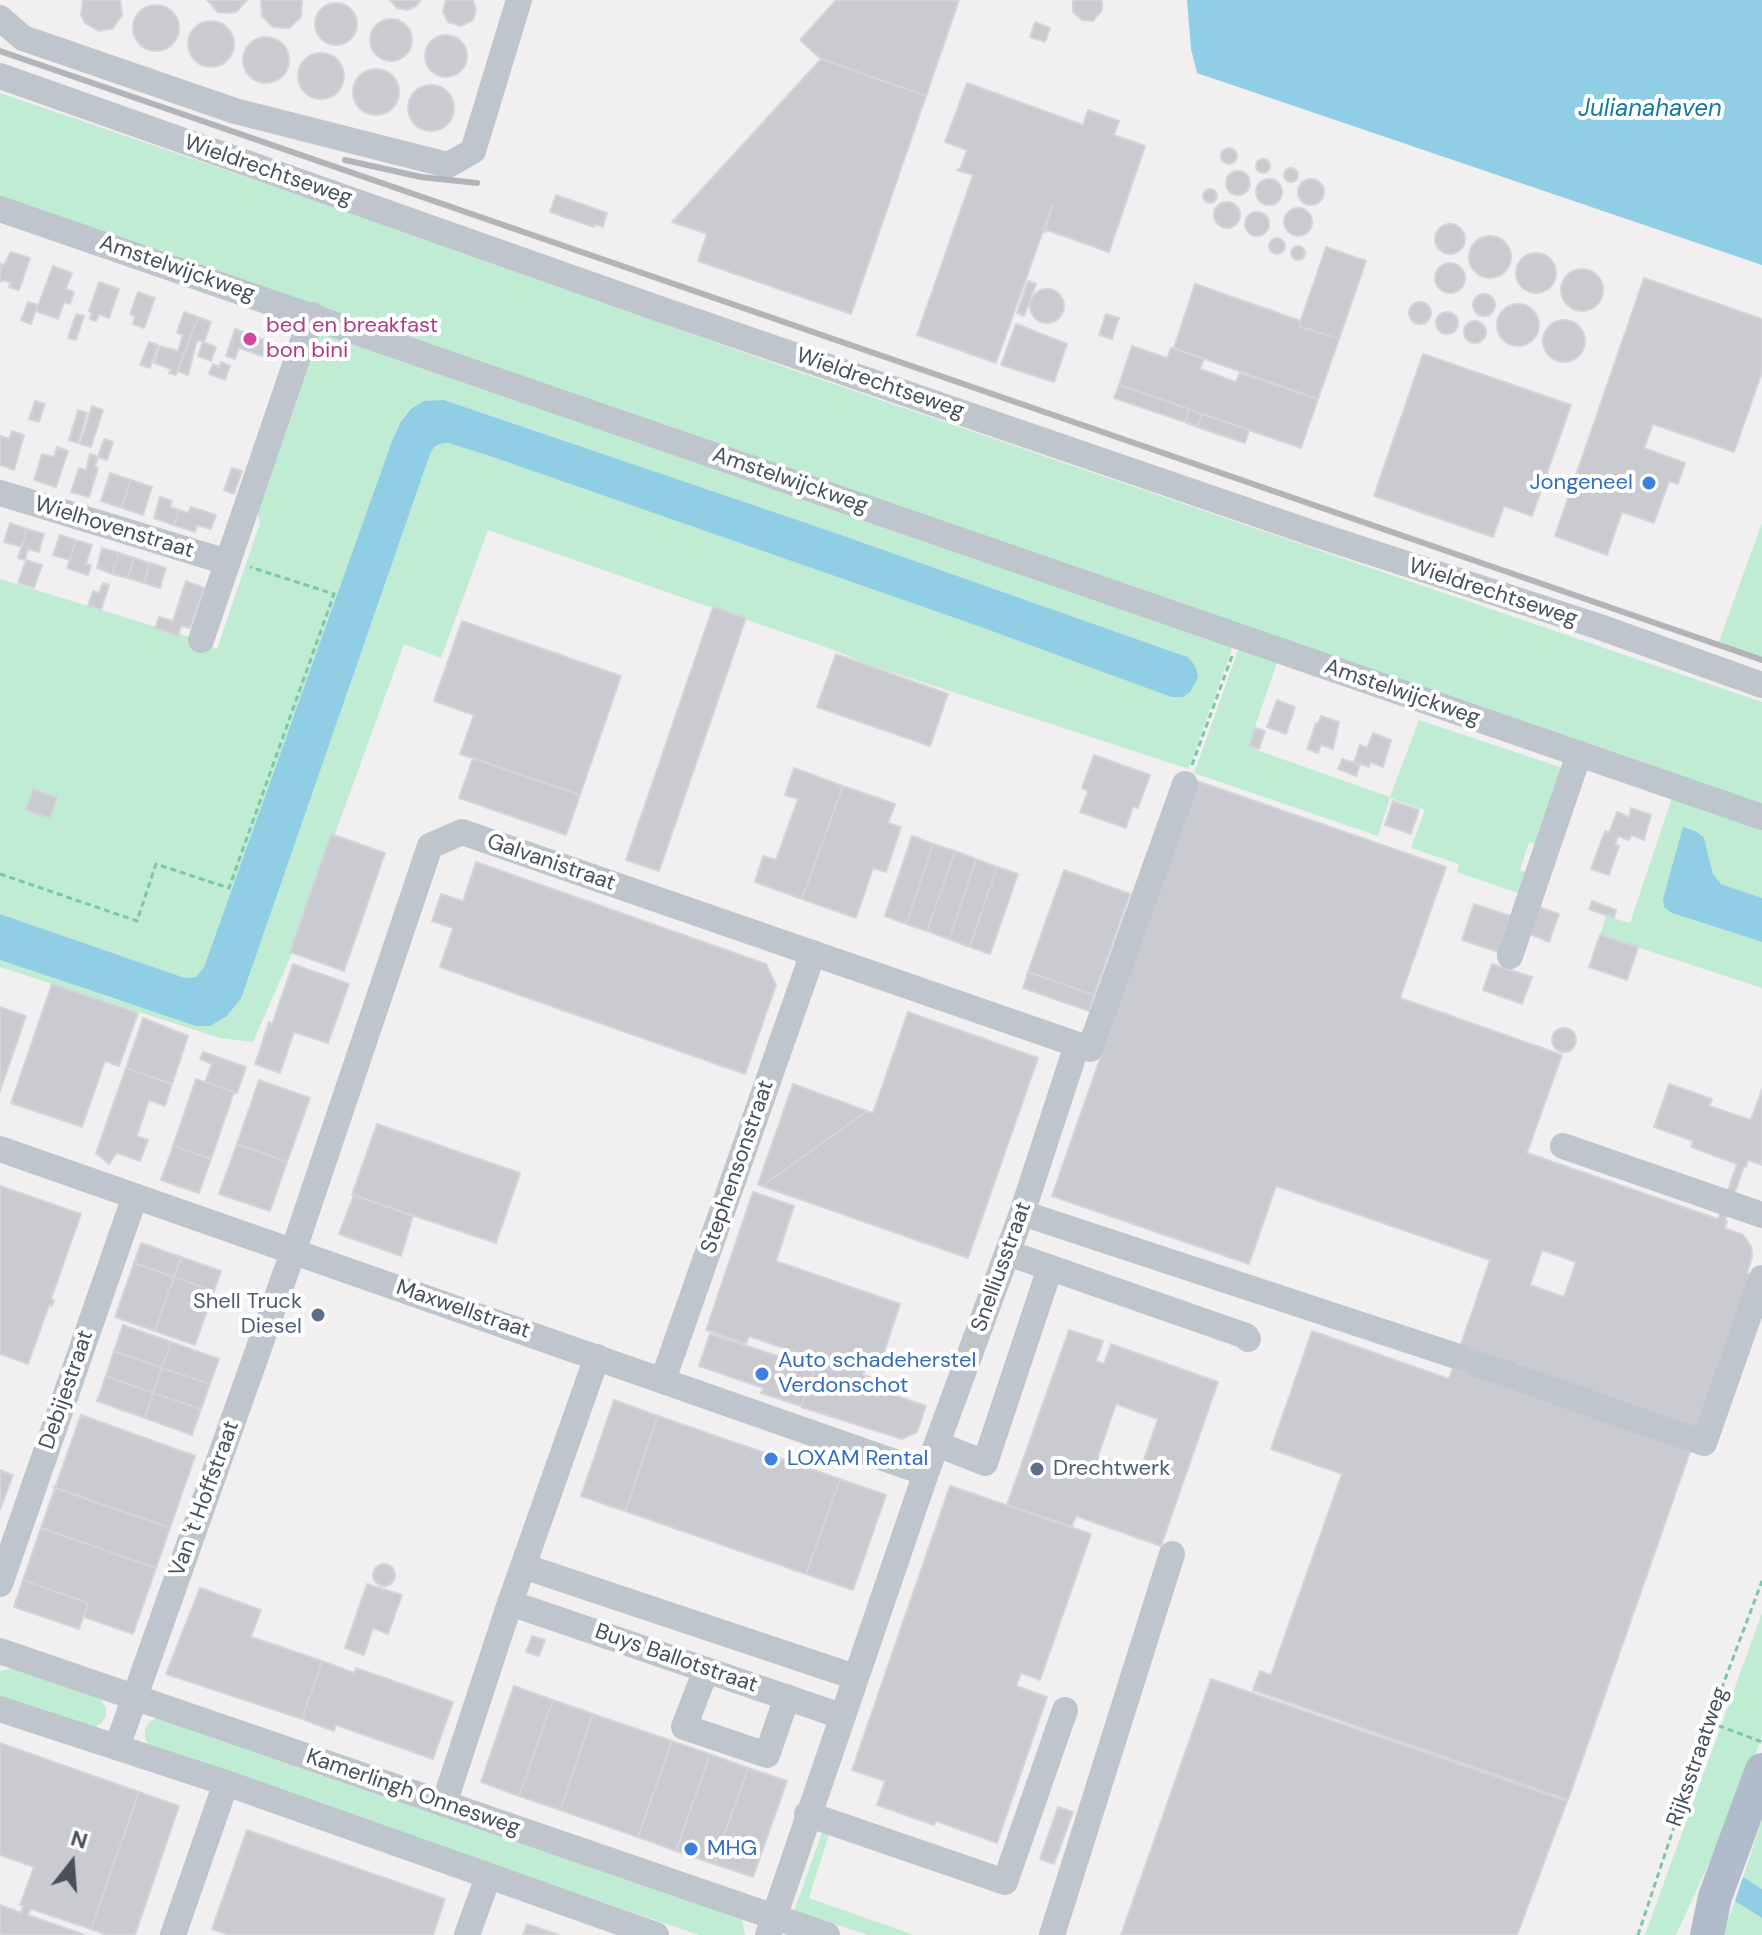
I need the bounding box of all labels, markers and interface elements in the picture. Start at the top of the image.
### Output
water label: Julianahaven [1578,96,1722,124]
street label: Wieldrechtseweg [180,130,356,212]
street label: Amstelwijckweg [96,230,258,308]
place label: bed en breakfast bon bini [266,313,438,364]
marker: bed en breakfast bon bini [241,330,259,348]
street label: Wieldrechtseweg [792,343,968,425]
street label: Amstelwijckweg [709,442,871,520]
place label: Jongeneel [1529,470,1633,496]
marker: Jongeneel [1640,474,1658,492]
street label: Wielhovenstraat [31,491,197,565]
street label: Wieldrechtseweg [1405,553,1581,633]
street label: Amstelwijckweg [1321,654,1483,732]
street label: Galvanistraat [483,829,619,897]
street label: Stephensonstraat [696,1077,780,1257]
street label: Snelliusstraat [966,1198,1038,1336]
street label: Maxwellstraat [393,1275,533,1345]
place label: Shell Truck Diesel [193,1289,302,1340]
marker: Shell Truck Diesel [309,1306,327,1324]
street label: Debijestraat [34,1327,100,1453]
place label: Auto schadeherstel Verdonschot [778,1348,976,1400]
marker: Auto schadeherstel Verdonschot [753,1365,771,1383]
street label: Van 't Hoffstraat [165,1417,245,1581]
place label: LOXAM Rental [787,1446,928,1472]
marker: LOXAM Rental [762,1450,780,1468]
place label: Drechtwerk [1053,1456,1170,1482]
marker: Drechtwerk [1028,1460,1046,1478]
street label: Buys Ballotstraat [591,1619,761,1699]
street label: Rijksstraatweg [1662,1684,1734,1830]
street label: Kamerlingh Onnesweg [303,1744,523,1842]
north arrow [32,1823,112,1903]
text: N [67,1823,91,1856]
place label: MHG [707,1836,757,1862]
marker: MHG [682,1840,700,1858]

